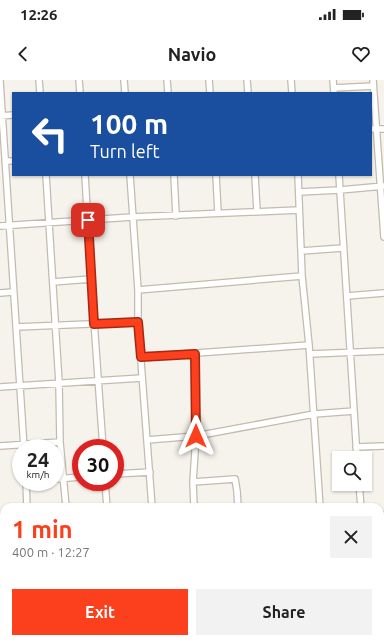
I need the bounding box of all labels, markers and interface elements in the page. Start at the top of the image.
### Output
text: 12:26 [20,6,58,23]
icon: back [12,43,34,65]
icon: heart [350,43,372,65]
text: Navio [168,44,216,64]
icon: left [24,108,76,160]
text: 100 m [90,108,168,139]
text: Turn left [90,141,160,161]
pin [71,203,105,237]
icon: arrive [77,209,99,231]
position arrow [175,415,217,457]
speed limit sign: 30 [72,439,124,491]
text: 24 [27,448,49,471]
map controls [332,451,372,491]
button: search [332,451,372,491]
text: km/h [26,469,50,480]
text: 1 min [12,516,73,543]
button: close [330,516,372,558]
text: 400 m · 12:27 [12,545,90,559]
button: Exit [12,589,188,635]
button: Share [196,589,372,635]

